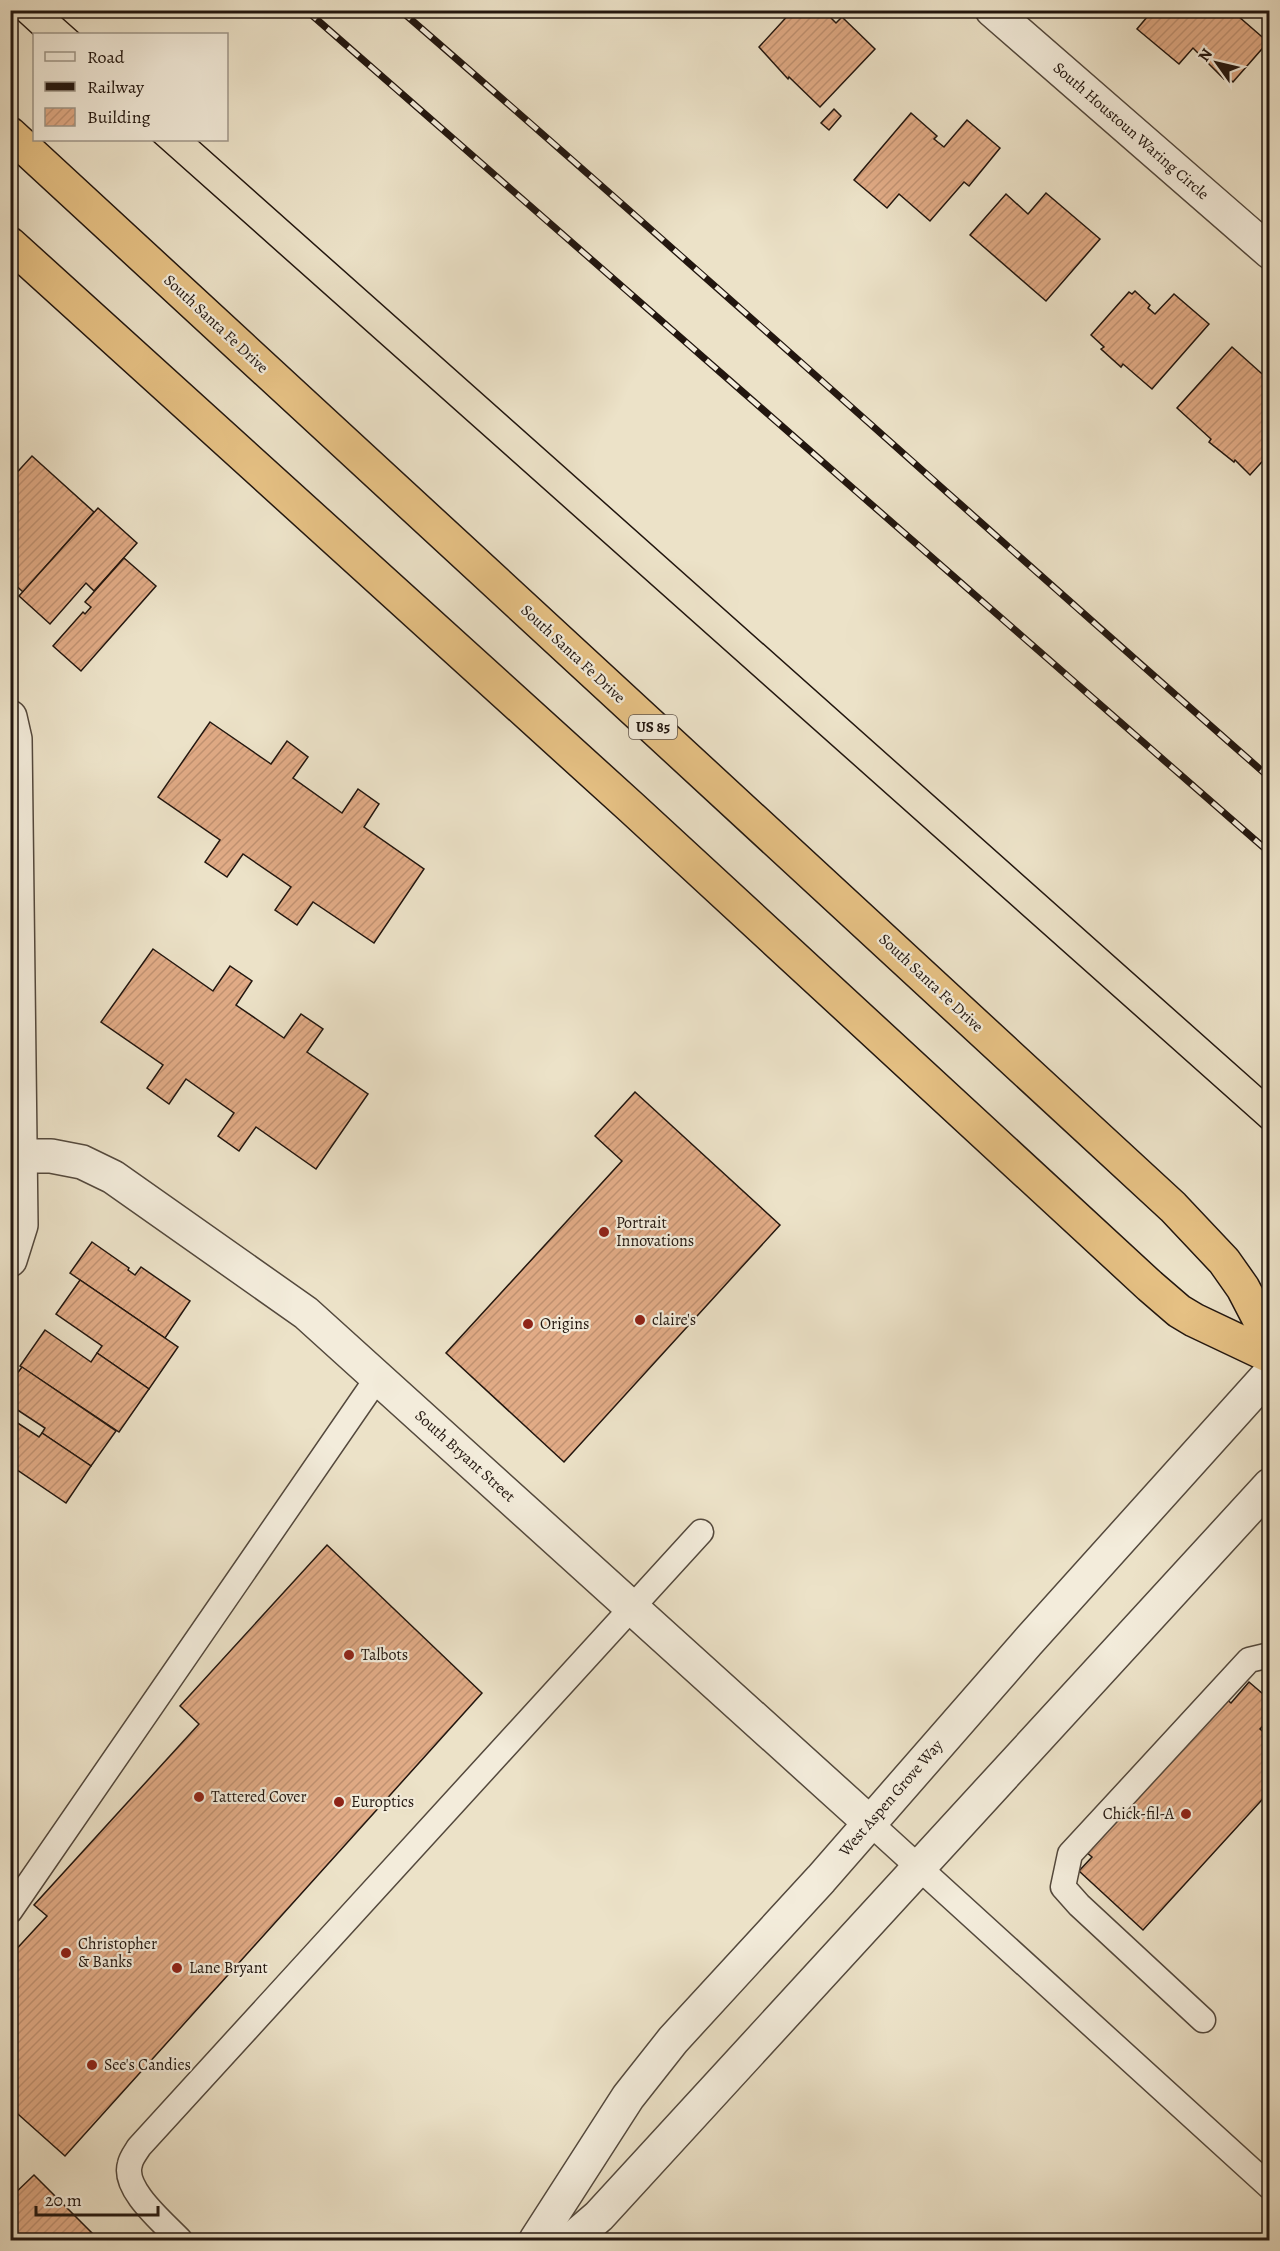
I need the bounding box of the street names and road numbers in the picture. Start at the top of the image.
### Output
street label: South Houstoun Waring Circle [1048,57,1214,205]
street label: South Santa Fe Drive [159,270,273,378]
street label: South Santa Fe Drive [516,600,630,708]
road number: US 85 [629,715,677,739]
street label: South Santa Fe Drive [874,929,988,1037]
street label: South Bryant Street [410,1405,520,1507]
street label: West Aspen Grove Way [833,1734,948,1862]

